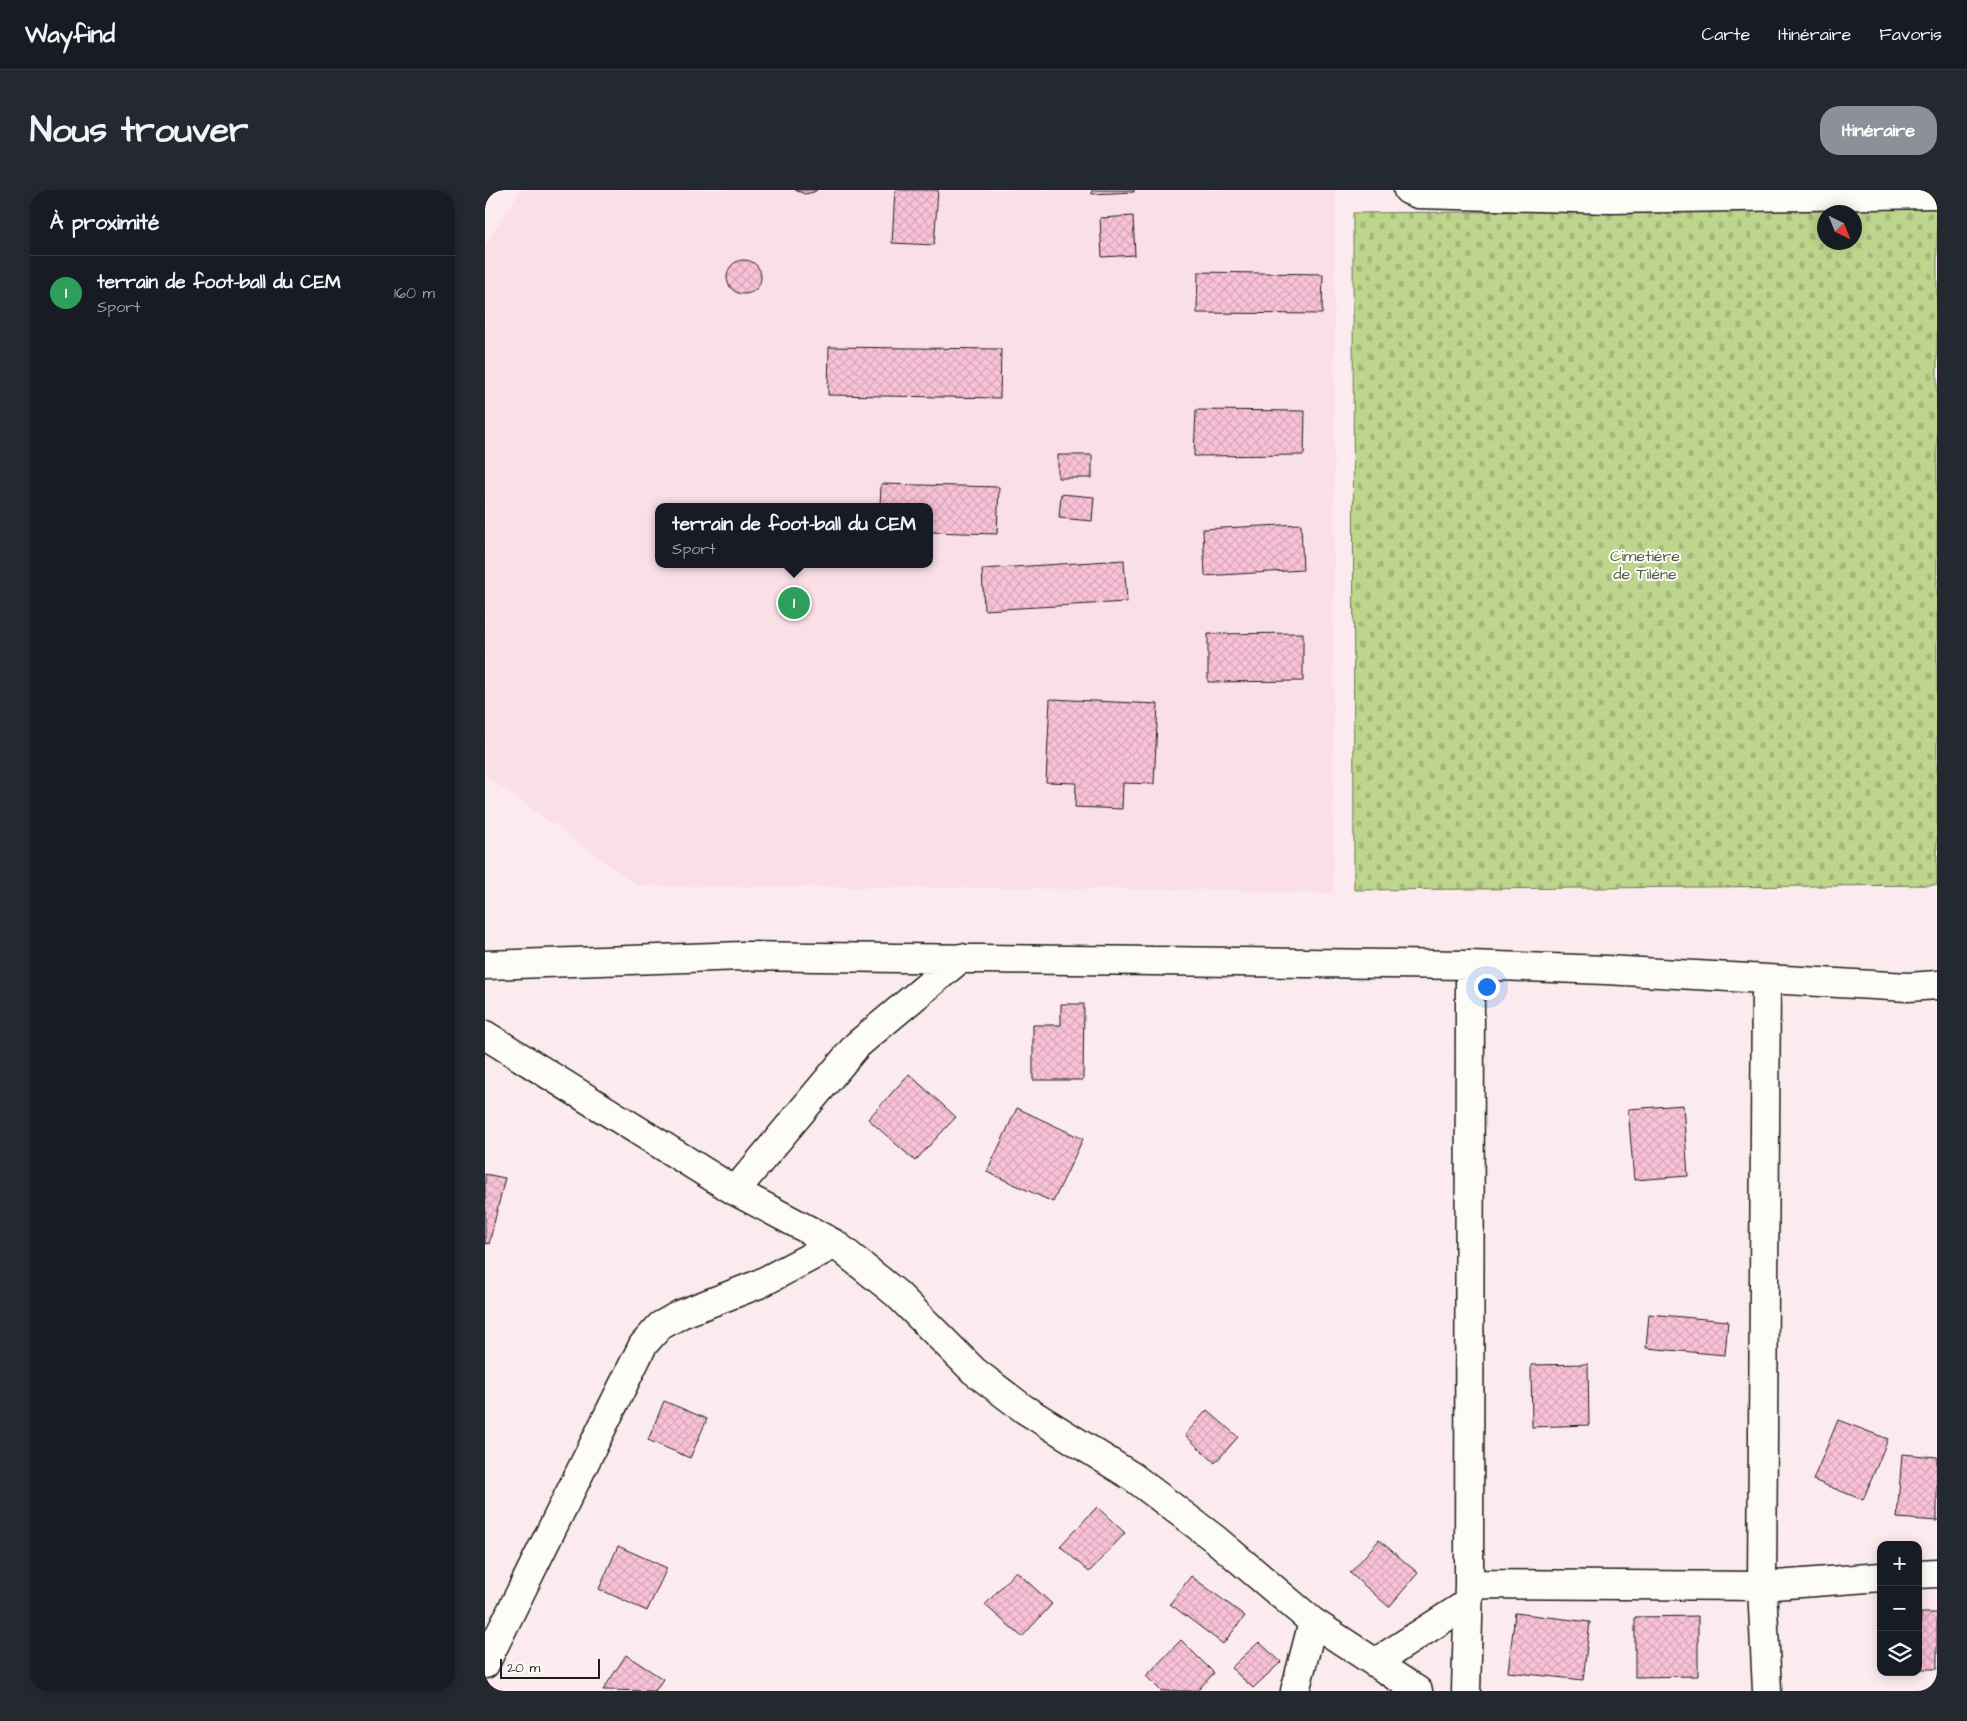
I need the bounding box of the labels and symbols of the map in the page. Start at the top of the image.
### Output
north arrow [1817,205,1862,250]
park label: Cimetiére de Tiléne [1610,545,1680,585]
pin: 1 [778,584,810,622]
your location [1474,974,1500,1000]
scale bar [500,1656,600,1679]

